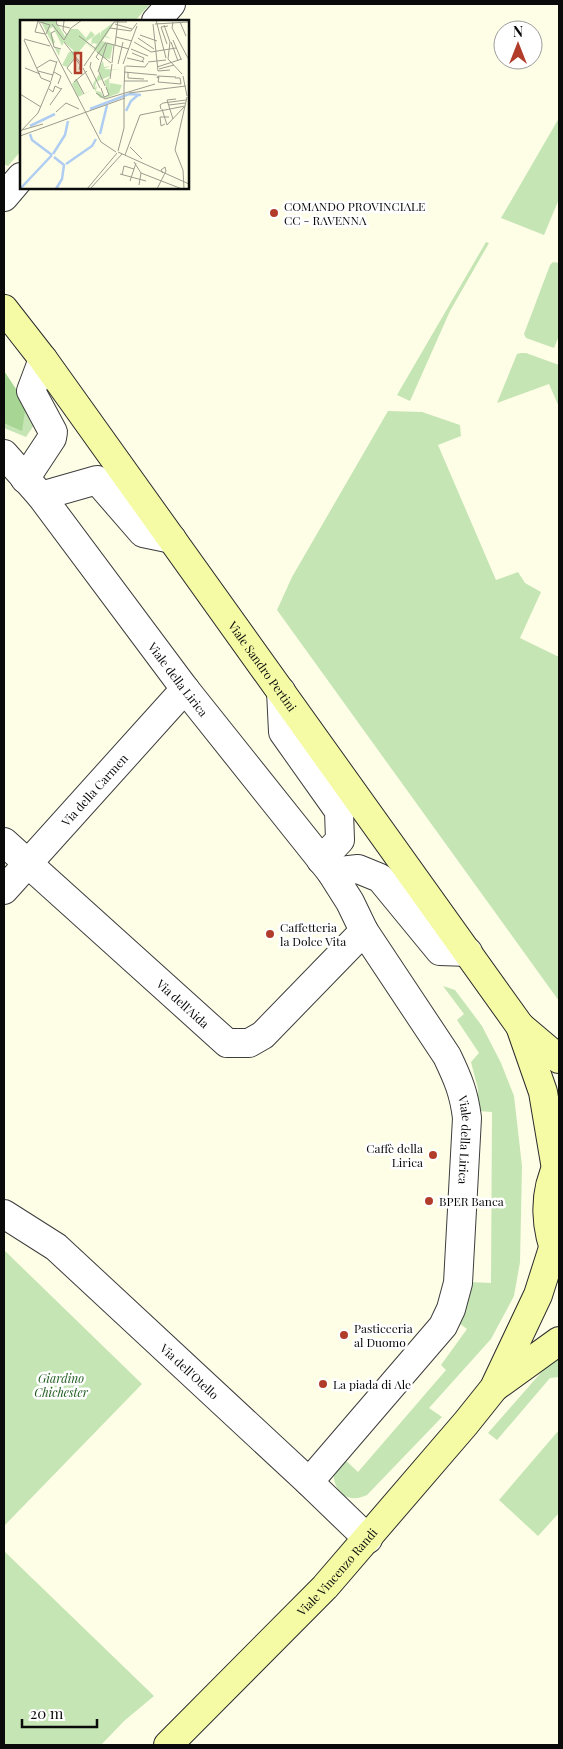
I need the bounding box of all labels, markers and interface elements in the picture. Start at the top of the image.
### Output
inset map [20,20,189,189]
north arrow [493,20,543,70]
text: N [513,22,523,41]
place label: COMANDO PROVINCIALE CC - RAVENNA [284,198,425,228]
marker: COMANDO PROVINCIALE CC - RAVENNA [268,207,280,219]
street label: Viale Sandro Pertini [224,617,301,715]
street label: Viale della Lirica [144,638,212,720]
street label: Via della Carmen [57,750,131,830]
place label: Caffetteria la Dolce Vita [280,919,346,949]
marker: Caffetteria la Dolce Vita [264,928,276,940]
street label: Via dell'Aida [153,975,213,1031]
street label: Viale della Lirica [455,1093,475,1185]
place label: Caffè della Lirica [366,1140,423,1170]
marker: Caffè della Lirica [427,1149,439,1161]
place label: BPER Banca [439,1193,504,1209]
marker: BPER Banca [423,1195,435,1207]
place label: Pasticceria al Duomo [354,1320,413,1350]
marker: Pasticceria al Duomo [338,1329,350,1341]
street label: Via dell'Otello [156,1339,223,1403]
park label: Giardino Chichester [34,1370,89,1400]
place label: La piada di Ale [333,1376,411,1392]
marker: La piada di Ale [317,1378,329,1390]
street label: Viale Vincenzo Randi [293,1524,381,1620]
scale bar [22,1696,98,1728]
text: 20 m [30,1703,64,1723]

